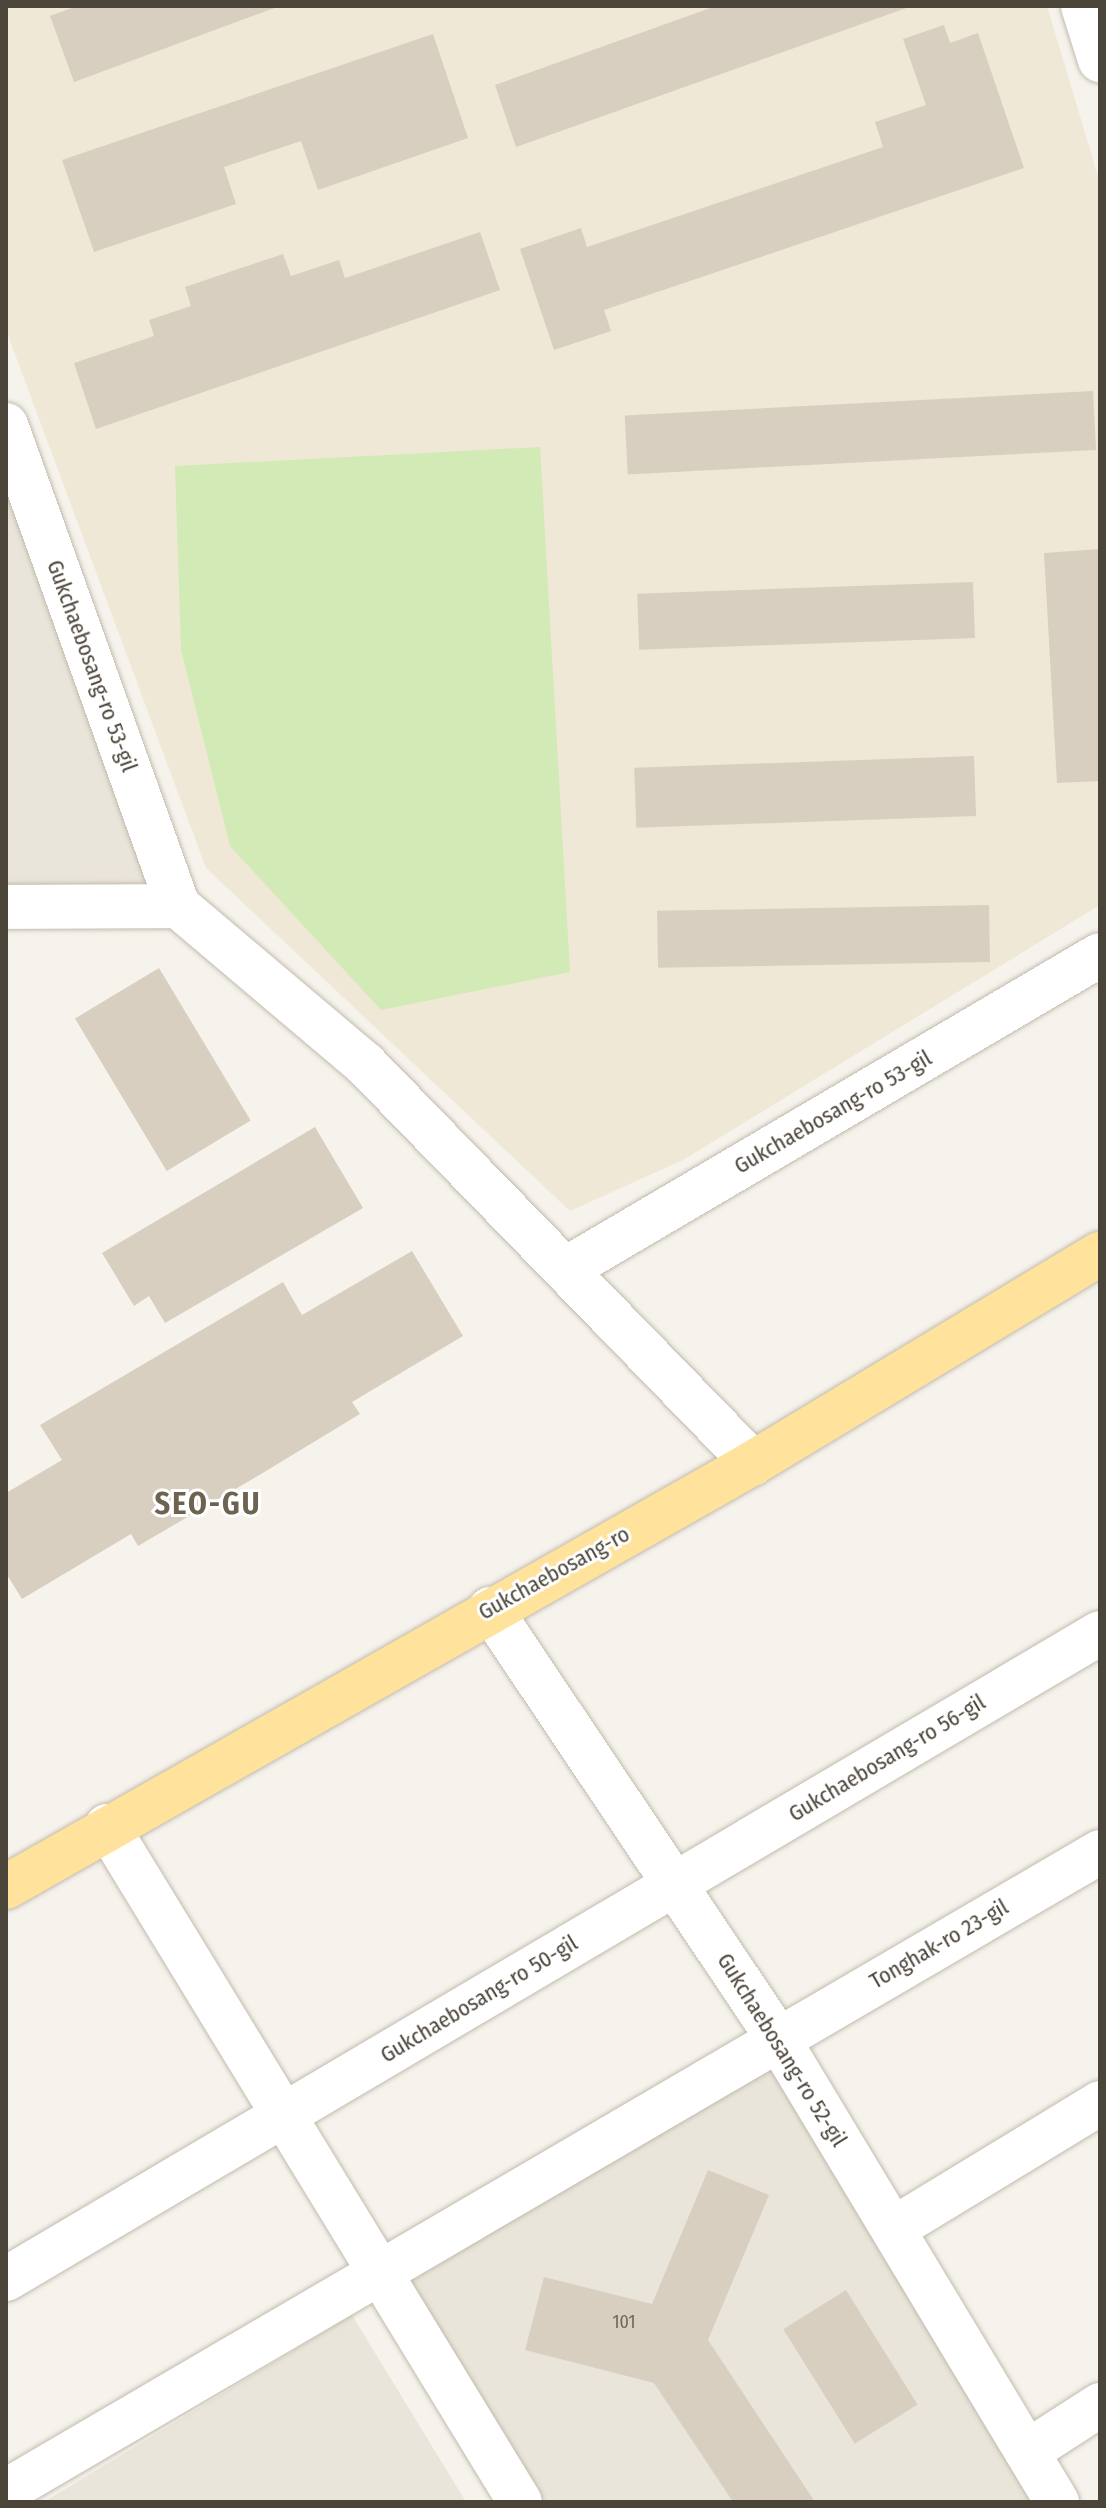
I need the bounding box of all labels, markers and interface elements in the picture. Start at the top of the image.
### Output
street label: Gukchaebosang-ro 53-gil [41,557,143,775]
street label: Gukchaebosang-ro 53-gil [730,1045,936,1179]
district label: SEO-GU [155,1486,261,1522]
street label: Gukchaebosang-ro [474,1521,634,1625]
street label: Gukchaebosang-ro 56-gil [784,1689,990,1827]
street label: Tonghak-ro 23-gil [865,1894,1013,1994]
street label: Gukchaebosang-ro 50-gil [376,1930,582,2068]
street label: Gukchaebosang-ro 52-gil [712,1948,852,2152]
house number: 101 [613,2311,635,2333]

